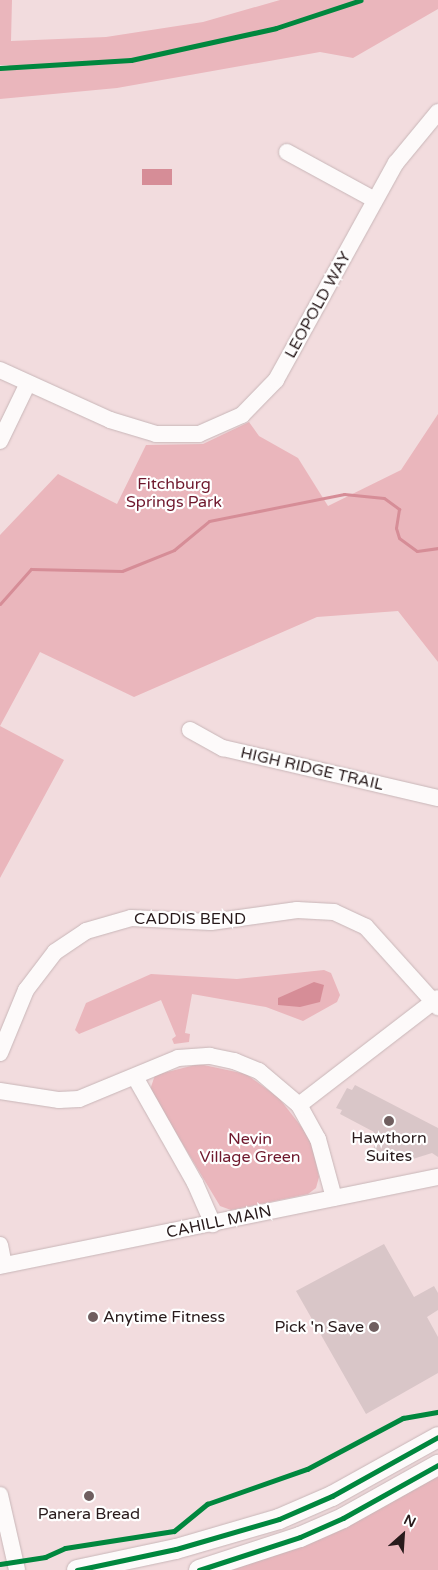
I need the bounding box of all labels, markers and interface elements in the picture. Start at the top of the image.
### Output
street label: LEOPOLD WAY [281,248,355,362]
park label: Fitchburg Springs Park [126,474,222,512]
street label: HIGH RIDGE TRAIL [239,743,385,795]
street label: CADDIS BEND [134,909,246,929]
marker: Hawthorn Suites [383,1115,395,1127]
place label: Hawthorn Suites [351,1128,427,1166]
park label: Nevin Village Green [199,1129,301,1167]
street label: CAHILL MAIN [165,1201,273,1243]
place label: Anytime Fitness [103,1307,225,1327]
marker: Anytime Fitness [87,1311,99,1323]
place label: Pick 'n Save [274,1317,364,1337]
marker: Pick 'n Save [368,1321,380,1333]
marker: Panera Bread [83,1490,95,1502]
place label: Panera Bread [38,1504,140,1524]
north arrow [378,1510,428,1560]
text: N [401,1511,419,1531]

